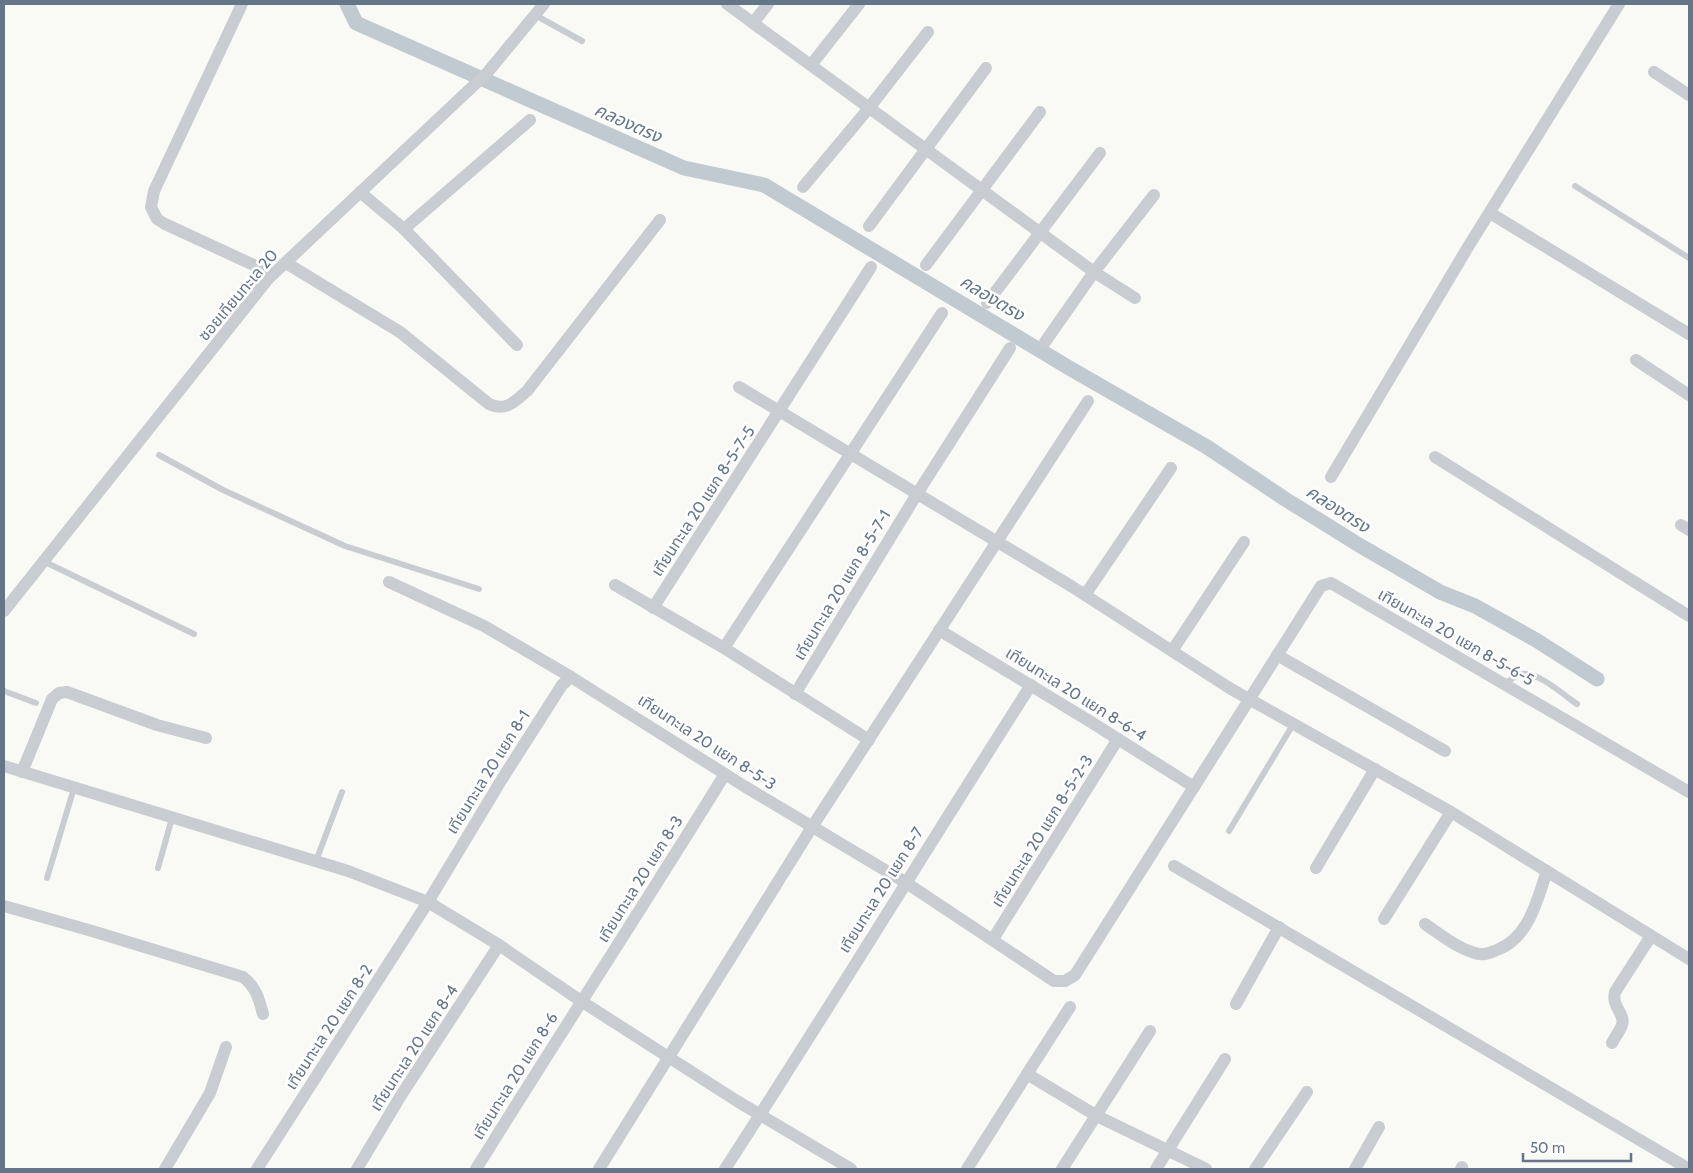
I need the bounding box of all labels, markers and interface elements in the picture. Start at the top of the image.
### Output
water label: คลองตรง [591,98,666,148]
street label: ซอยเทียนทะเล 20 [194,245,282,345]
water label: คลองตรง [956,270,1029,326]
street label: เทียนทะเล 20 แยก 8-5-7-5 [647,422,759,580]
water label: คลองตรง [1302,480,1375,538]
street label: เทียนทะเล 20 แยก 8-5-7-1 [790,506,894,664]
street label: เทียนทะเล 20 แยก 8-5-6-5 [1375,584,1537,690]
street label: เทียนทะเล 20 แยก 8-6-4 [1002,643,1150,745]
street label: เทียนทะเล 20 แยก 8-5-3 [634,690,780,794]
street label: เทียนทะเล 20 แยก 8-1 [442,707,534,837]
street label: เทียนทะเล 20 แยก 8-5-2-3 [987,751,1097,911]
street label: เทียนทะเล 20 แยก 8-3 [593,812,687,946]
street label: เทียนทะเล 20 แยก 8-7 [835,824,927,956]
street label: เทียนทะเล 20 แยก 8-2 [281,961,377,1093]
street label: เทียนทะเล 20 แยก 8-4 [366,981,462,1115]
street label: เทียนทะเล 20 แยก 8-6 [468,1009,562,1143]
scale bar [1523,1130,1630,1162]
text: 50 m [1530,1139,1565,1157]

